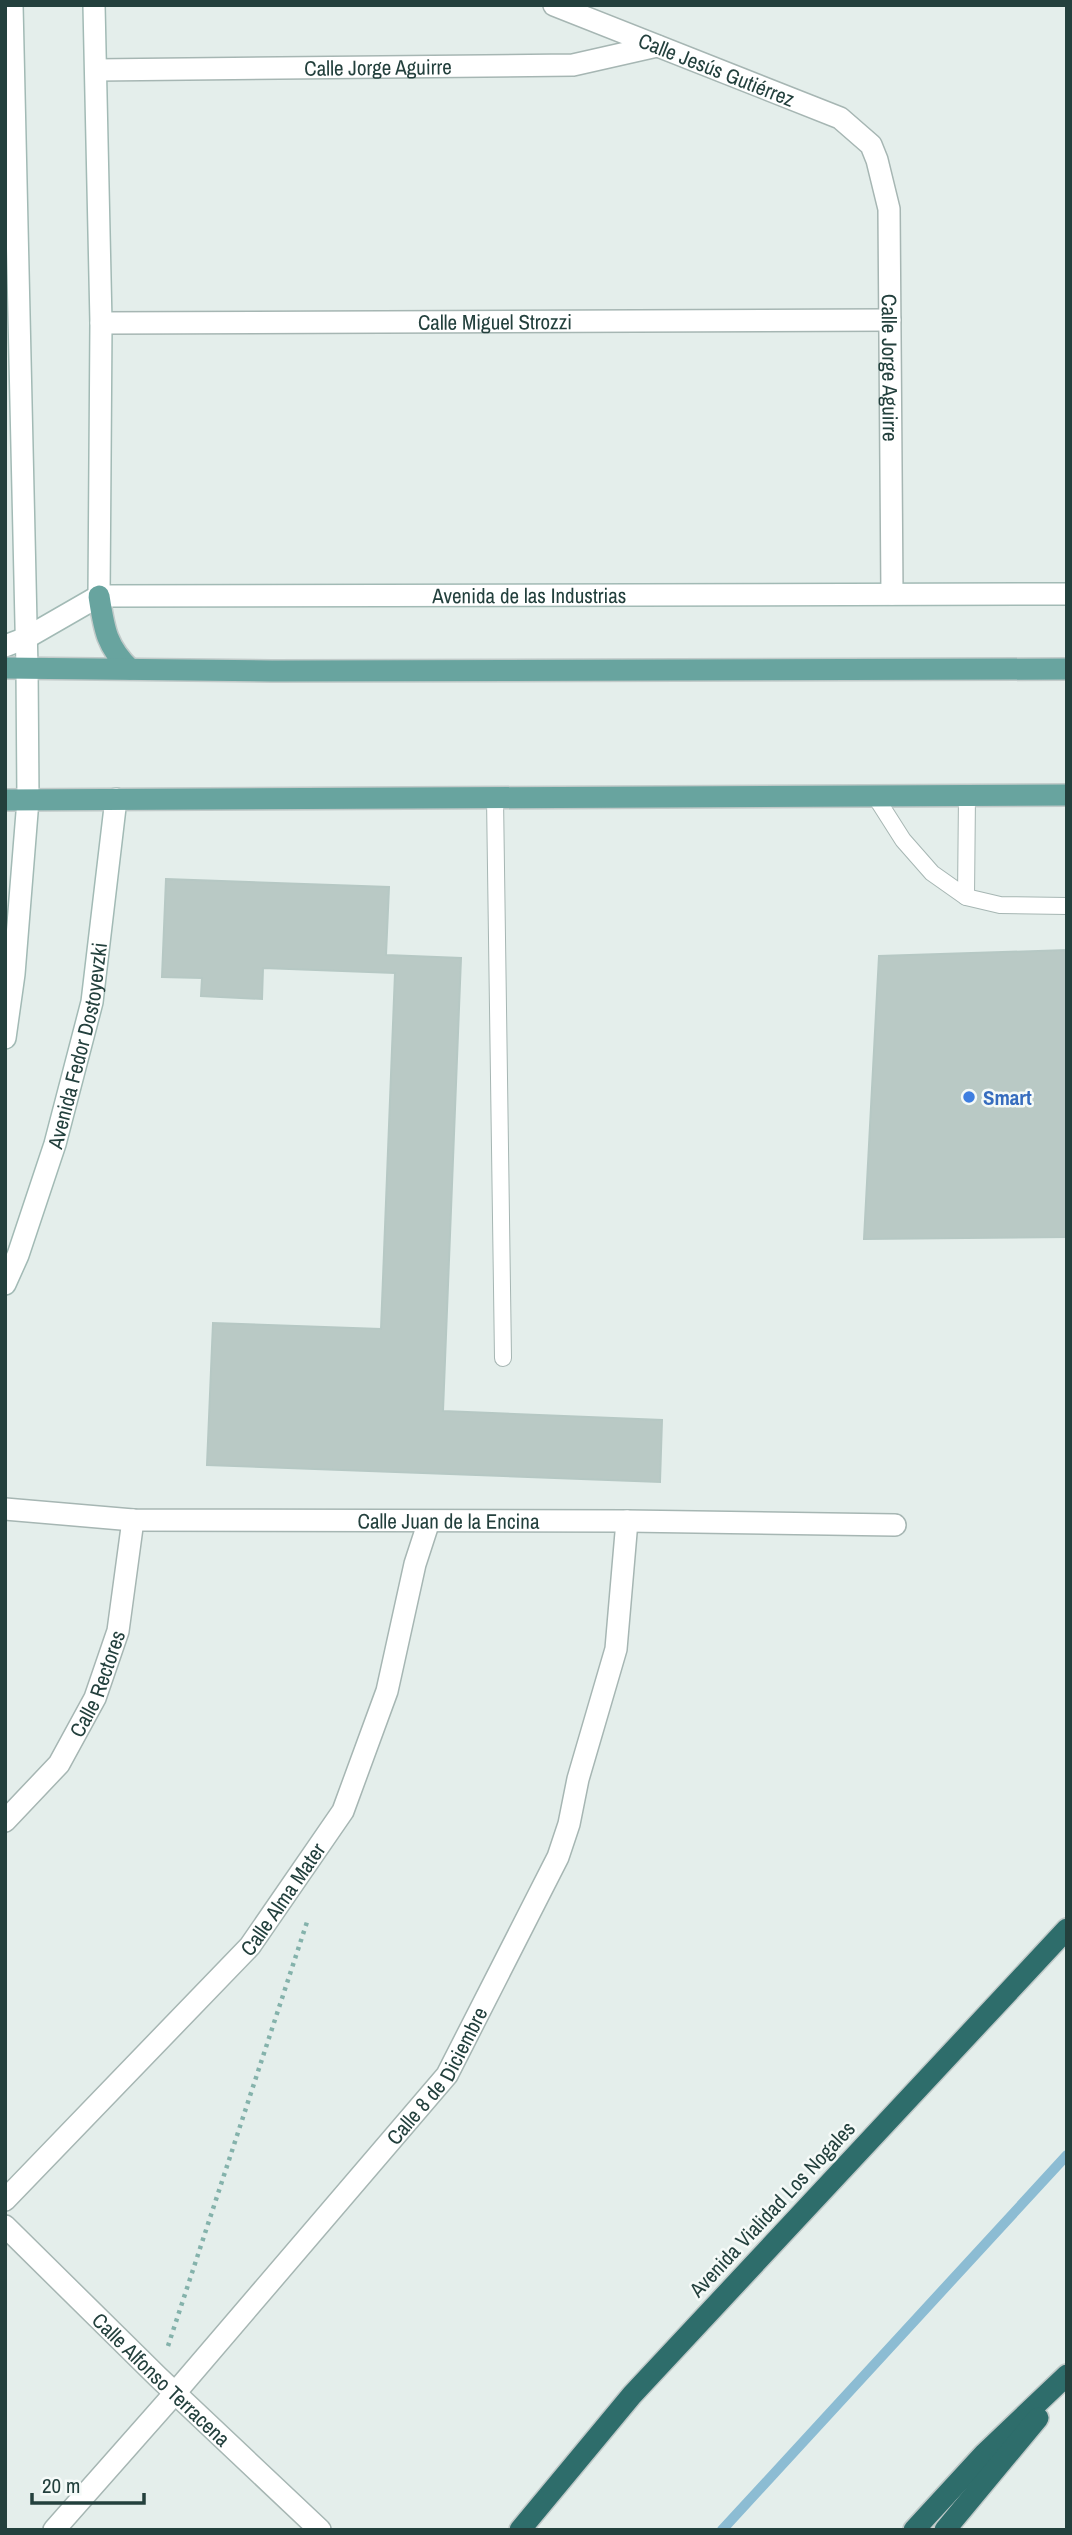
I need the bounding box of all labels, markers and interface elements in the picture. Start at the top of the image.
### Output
street label: Calle Jesús Gutiérrez [634,25,799,113]
street label: Calle Jorge Aguirre [304,52,452,82]
street label: Calle Jorge Aguirre [875,294,905,442]
street label: Calle Miguel Strozzi [418,307,572,336]
street label: Avenida de las Industrias [431,580,626,610]
street label: Avenida Fedor Dostoyevzki [40,941,113,1153]
place label: Smart [983,1083,1032,1112]
marker: Smart [961,1089,977,1105]
street label: Calle Juan de la Encina [357,1506,540,1535]
street label: Calle Rectores [62,1626,132,1742]
street label: Calle Alma Mater [234,1837,332,1962]
street label: Calle 8 de Diciembre [379,2002,494,2151]
street label: Avenida Vialidad Los Nogales [682,2115,861,2304]
street label: Calle Alfonso Terracena [86,2306,237,2453]
scale bar [32,2462,144,2506]
text: 20 m [42,2471,80,2500]

